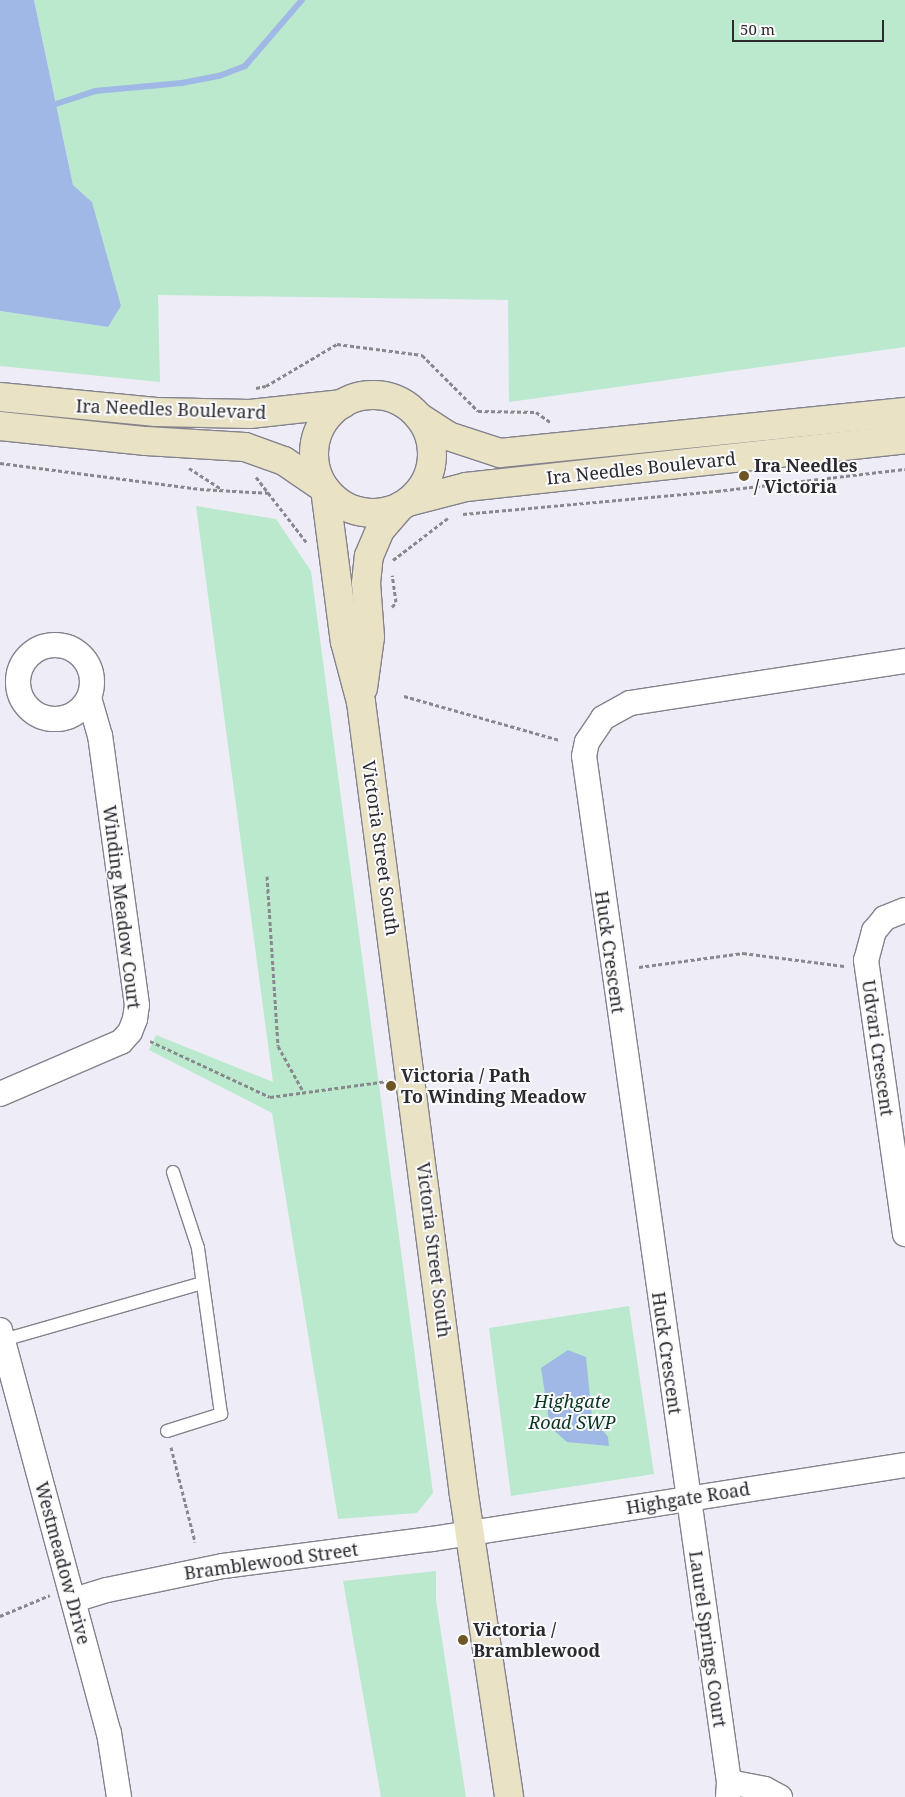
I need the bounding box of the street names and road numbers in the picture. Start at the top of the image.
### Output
street label: Ira Needles Boulevard [75,395,267,423]
street label: Ira Needles Boulevard [545,447,737,489]
street label: Victoria Street South [358,759,404,937]
street label: Winding Meadow Court [99,804,145,1010]
street label: Huck Crescent [591,889,629,1015]
street label: Udvari Crescent [858,979,898,1117]
street label: Victoria Street South [413,1161,455,1339]
street label: Huck Crescent [648,1290,686,1416]
street label: Highgate Road [625,1478,751,1518]
street label: Westmeadow Drive [31,1479,95,1647]
street label: Bramblewood Street [183,1538,359,1584]
street label: Laurel Springs Court [685,1549,731,1729]

